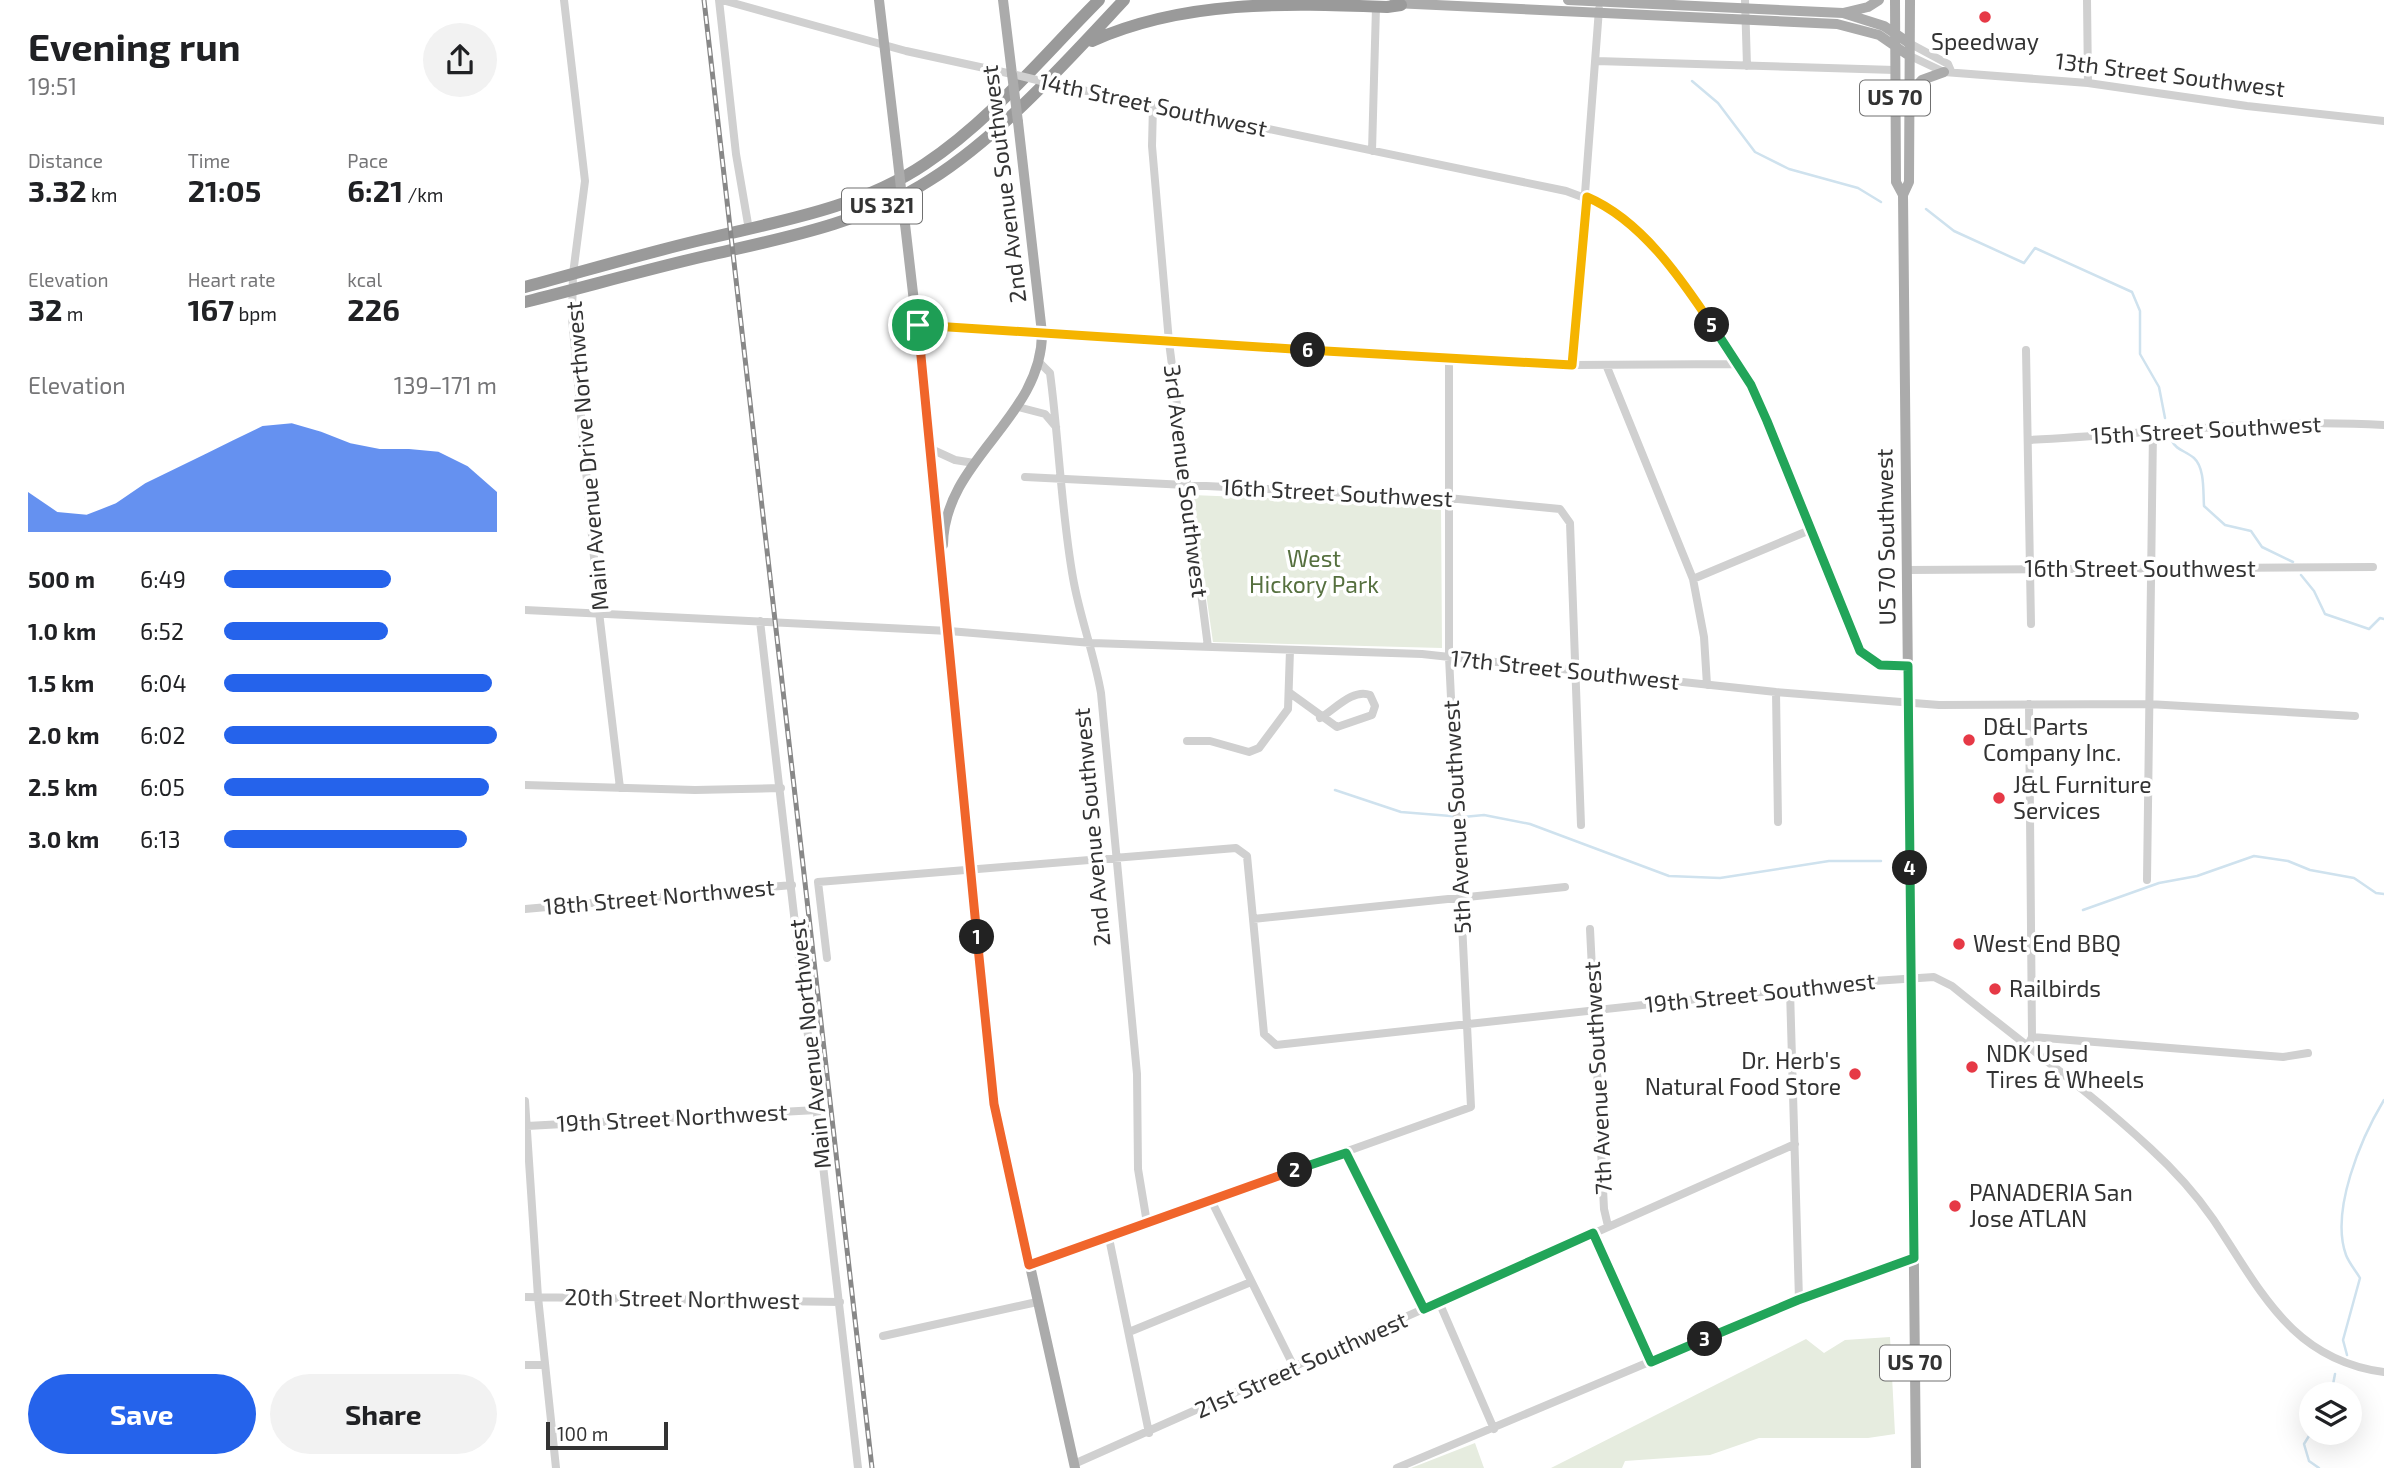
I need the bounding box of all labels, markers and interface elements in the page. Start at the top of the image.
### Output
marker: Speedway [1977,9,1993,25]
text: Evening run [28,23,241,69]
button: share [423,23,497,97]
place label: Speedway [1931,27,2039,55]
street label: 13th Street Southwest [2054,46,2287,102]
street label: 2nd Avenue Southwest [975,64,1031,305]
street label: 14th Street Southwest [1037,66,1270,142]
text: 19:51 [28,72,77,100]
road number: US 70 [1860,80,1930,116]
text: Distance [28,149,103,172]
text: Time [188,149,230,172]
text: Pace [347,149,388,172]
text: 3.32 [28,172,87,208]
text: 21:05 [188,172,261,208]
text: 6:21 [347,172,403,208]
text: km [87,183,117,206]
text: /km [403,183,444,206]
road number: US 321 [842,188,922,224]
text: Elevation [28,268,109,291]
text: Heart rate [188,268,276,291]
text: kcal [347,268,382,291]
text: 32 [28,291,62,327]
text: 167 [188,291,234,327]
text: 226 [347,291,400,327]
pin [888,295,948,355]
street label: Main Avenue Drive Northwest [558,300,613,612]
text: m [62,302,83,325]
text: bpm [234,302,277,325]
icon: arrive [899,306,937,344]
pin: 5 [1695,308,1729,342]
text: 5 [1706,313,1717,336]
pin: 6 [1291,332,1325,368]
text: 6 [1302,338,1313,361]
street label: 3rd Avenue Southwest [1159,363,1215,599]
text: Elevation [28,371,126,399]
text: 139–171 m [394,371,497,399]
street label: 15th Street Southwest [2090,409,2322,449]
street label: US 70 Southwest [1869,448,1901,626]
street label: 16th Street Southwest [1221,472,1454,512]
park label: West Hickory Park [1249,544,1379,598]
street label: 16th Street Southwest [2024,554,2256,582]
text: 500 m [28,565,95,593]
text: 6:49 [140,565,186,593]
text: 1.0 km [28,617,96,645]
text: 6:52 [140,617,184,645]
street label: 17th Street Southwest [1449,643,1681,695]
text: 1.5 km [28,669,94,697]
text: 6:04 [140,669,187,697]
street label: 5th Avenue Southwest [1436,699,1476,935]
street label: 2nd Avenue Southwest [1067,707,1115,947]
place label: D&L Parts Company Inc. [1983,712,2121,766]
text: 2.0 km [28,721,100,749]
text: 6:02 [140,721,185,749]
marker: D&L Parts Company Inc. [1961,732,1977,748]
place label: J&L Furniture Services [2013,770,2152,824]
text: 2.5 km [28,773,98,801]
text: 6:05 [140,773,185,801]
marker: J&L Furniture Services [1991,790,2007,806]
text: 3.0 km [28,825,99,853]
text: 6:13 [140,825,181,853]
pin: 4 [1893,850,1927,886]
text: 4 [1903,856,1916,879]
street label: 18th Street Northwest [542,872,776,920]
street label: Main Avenue Northwest [782,918,836,1170]
pin: 1 [959,920,995,954]
text: 1 [972,925,981,948]
place label: West End BBQ [1973,929,2121,957]
marker: West End BBQ [1951,936,1967,952]
street label: 7th Avenue Southwest [1577,960,1617,1195]
street label: 19th Street Southwest [1643,966,1877,1018]
place label: Railbirds [2009,974,2101,1002]
marker: Railbirds [1987,981,2003,997]
place label: NDK Used Tires & Wheels [1986,1039,2144,1093]
place label: Dr. Herb's Natural Food Store [1645,1046,1841,1100]
marker: NDK Used Tires & Wheels [1964,1059,1980,1075]
marker: Dr. Herb's Natural Food Store [1847,1066,1863,1082]
street label: 19th Street Northwest [556,1097,788,1137]
pin: 2 [1277,1152,1313,1188]
text: 2 [1289,1158,1300,1181]
place label: PANADERIA San Jose ATLAN [1969,1178,2133,1232]
marker: PANADERIA San Jose ATLAN [1947,1198,1963,1214]
street label: 20th Street Northwest [564,1282,800,1314]
street label: 21st Street Southwest [1190,1305,1411,1424]
pin: 3 [1687,1322,1723,1356]
text: 3 [1699,1327,1710,1350]
road number: US 70 [1880,1346,1950,1380]
button: Save [28,1374,256,1454]
button: Share [270,1374,497,1454]
map controls [2299,1382,2362,1445]
button: layers [2299,1382,2362,1445]
scale bar [546,1419,669,1451]
text: 100 m [557,1422,608,1445]

